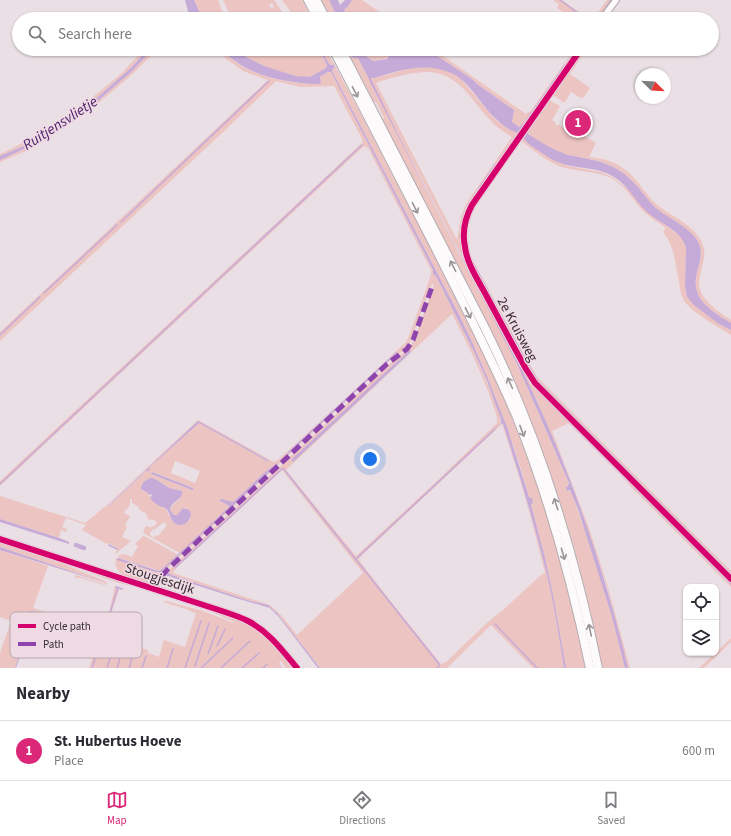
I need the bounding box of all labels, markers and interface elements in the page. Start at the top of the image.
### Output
search box [12,12,719,56]
icon: search [26,23,48,45]
text: Search here [58,24,132,45]
north arrow [635,68,671,104]
one-way arrow [352,86,359,98]
water label: Ruitjensvlietje [19,91,102,156]
pin: 1 [565,108,591,138]
one-way arrow [411,202,419,214]
one-way arrow [449,260,456,272]
street label: 2e Kruisweg [492,294,542,365]
one-way arrow [465,307,473,319]
one-way arrow [506,377,513,389]
one-way arrow [518,425,526,437]
your location [360,449,380,469]
one-way arrow [552,498,559,511]
one-way arrow [560,548,567,561]
street label: Stougjesdijk [122,558,197,600]
map controls [683,584,719,656]
button: locate [683,584,719,620]
legend [10,612,142,658]
text: Cycle path [43,619,91,634]
button: layers [683,620,719,656]
one-way arrow [585,624,593,637]
text: Path [43,637,64,652]
text: Nearby [16,682,70,706]
text: St. Hubertus Hoeve [54,731,181,752]
text: 1 [26,742,32,760]
text: 600 m [682,742,715,760]
text: Place [54,752,83,770]
tab: Map [106,789,128,828]
tab: Directions [339,789,386,828]
tab: Saved [597,789,625,828]

